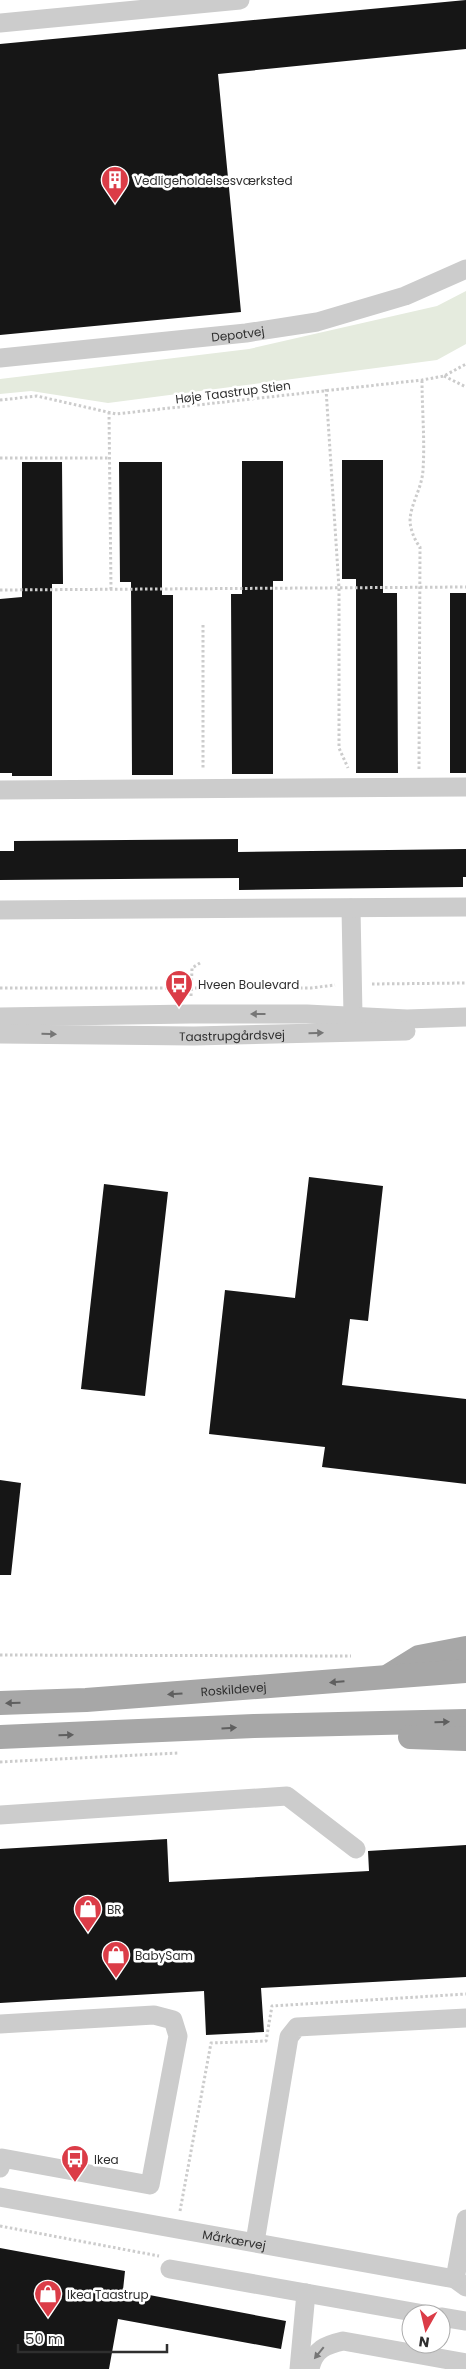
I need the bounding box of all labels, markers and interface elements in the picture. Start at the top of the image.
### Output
building icon: Vedligeholdelsesværksted [100,165,130,204]
place label: Vedligeholdelsesværksted [134,172,293,189]
street label: Depotvej [210,322,265,345]
street label: Høje Taastrup Stien [174,376,292,408]
bus stop icon: Hveen Boulevard [164,969,194,1008]
place label: Hveen Boulevard [198,976,299,993]
one-way arrow [250,1010,266,1018]
street label: Taastrupgårdsvej [179,1025,285,1045]
one-way arrow [308,1029,324,1037]
one-way arrow [41,1030,57,1038]
street label: Roskildevej [200,1678,267,1700]
one-way arrow [329,1678,345,1686]
one-way arrow [167,1691,183,1699]
one-way arrow [5,1699,21,1707]
one-way arrow [435,1717,451,1725]
one-way arrow [221,1723,237,1731]
one-way arrow [58,1731,74,1739]
shop icon: BR [73,1894,103,1933]
place label: BR [107,1901,122,1918]
shop icon: BabySam [101,1940,131,1979]
place label: BabySam [135,1947,193,1964]
bus stop icon: Ikea [60,2144,90,2183]
place label: Ikea [94,2151,119,2168]
street label: Mårkærvej [201,2225,267,2253]
shop icon: Ikea Taastrup [33,2279,63,2318]
place label: Ikea Taastrup [67,2286,149,2303]
north arrow [401,2304,451,2354]
scale bar [18,2322,166,2354]
text: 50 m [25,2328,63,2349]
text: N [418,2331,431,2353]
one-way arrow [313,2346,324,2359]

